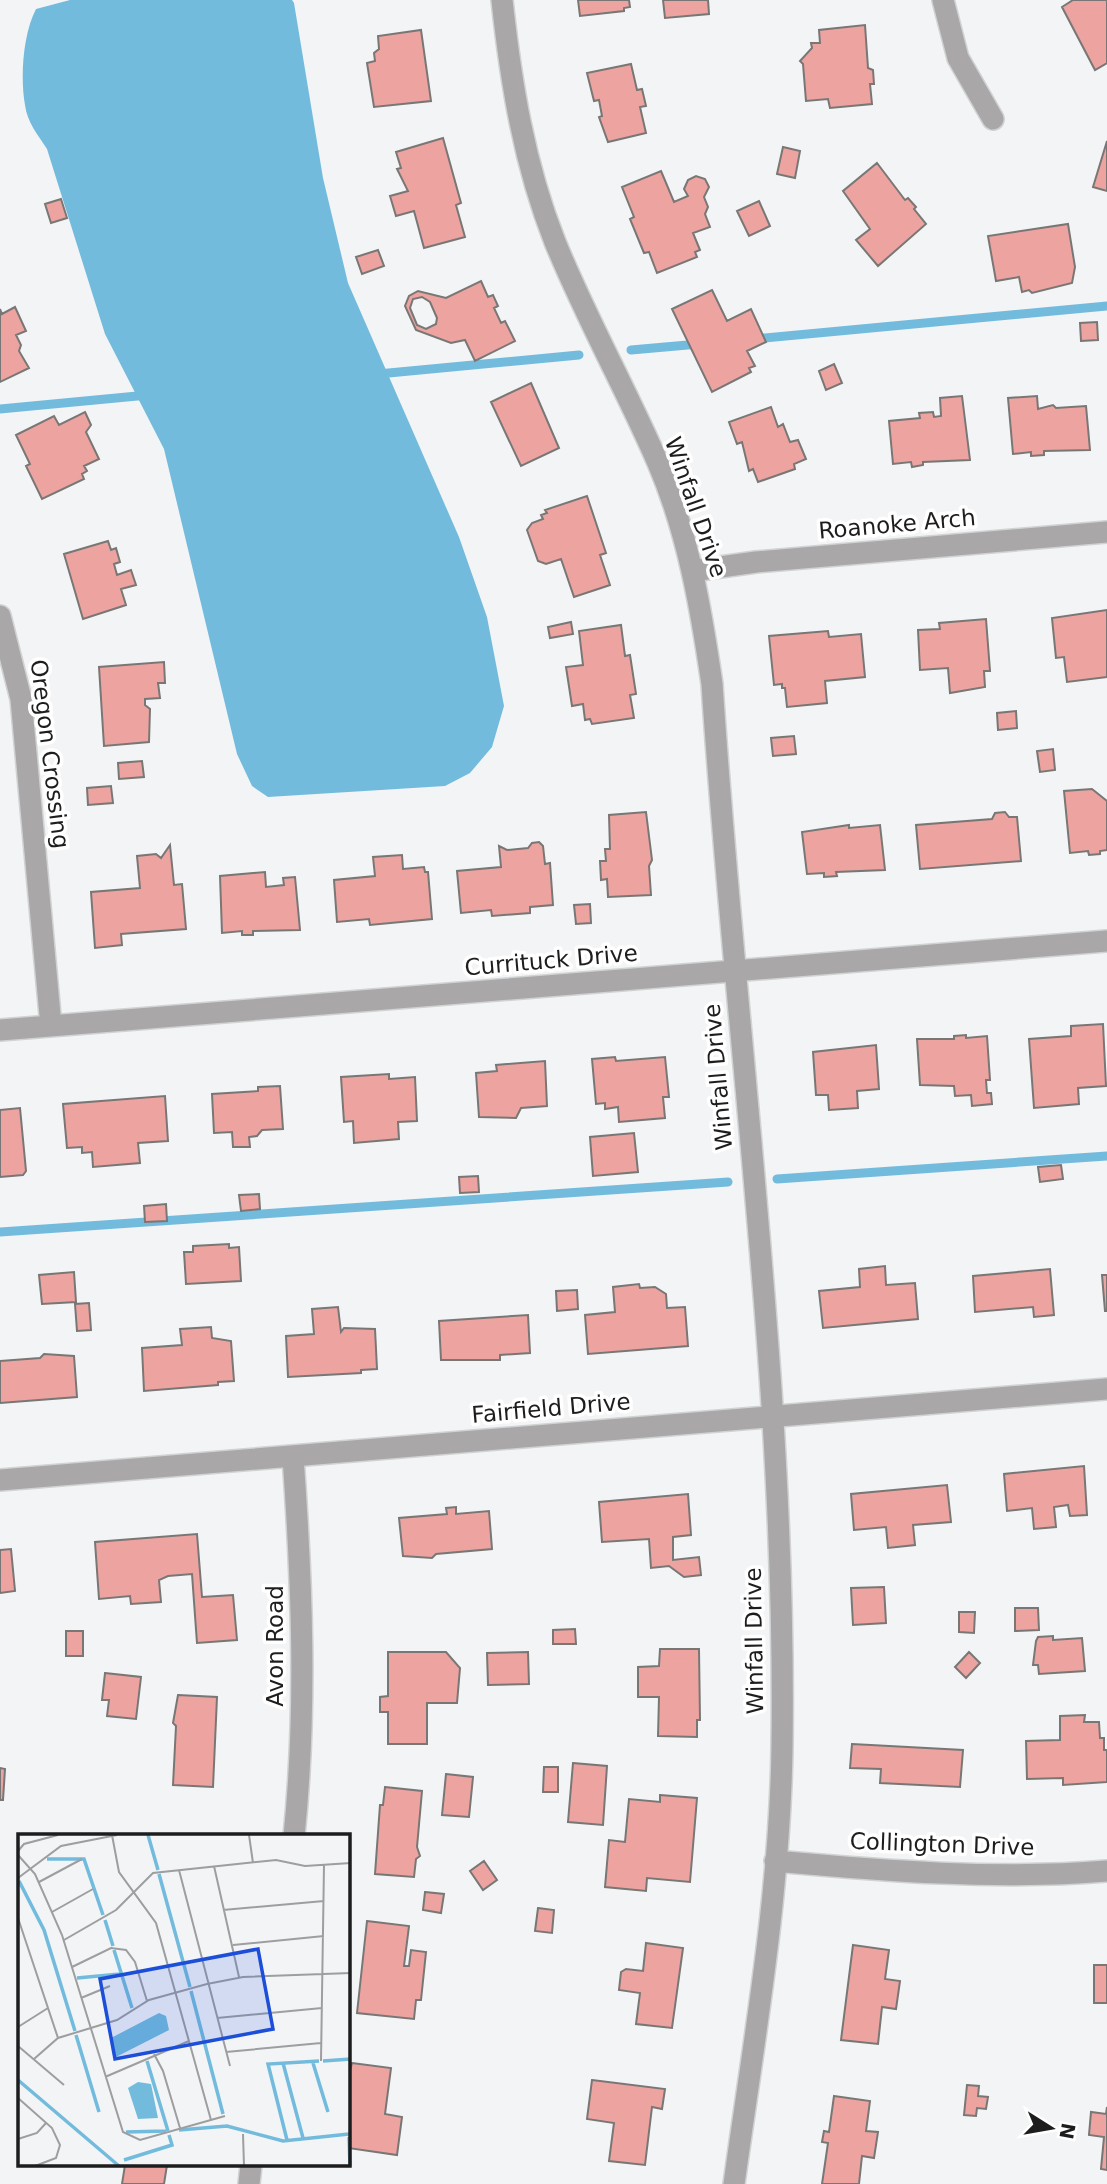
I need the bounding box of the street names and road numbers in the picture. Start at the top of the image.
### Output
street label: Winfall Drive [660,433,732,581]
street label: Roanoke Arch [817,504,977,544]
street label: Oregon Crossing [25,658,75,850]
street label: Currituck Drive [463,939,639,981]
street label: Winfall Drive [699,1003,737,1151]
street label: Fairfield Drive [471,1388,631,1428]
street label: Winfall Drive [740,1567,768,1715]
street label: Avon Road [262,1585,288,1707]
street label: Collington Drive [849,1828,1035,1860]

